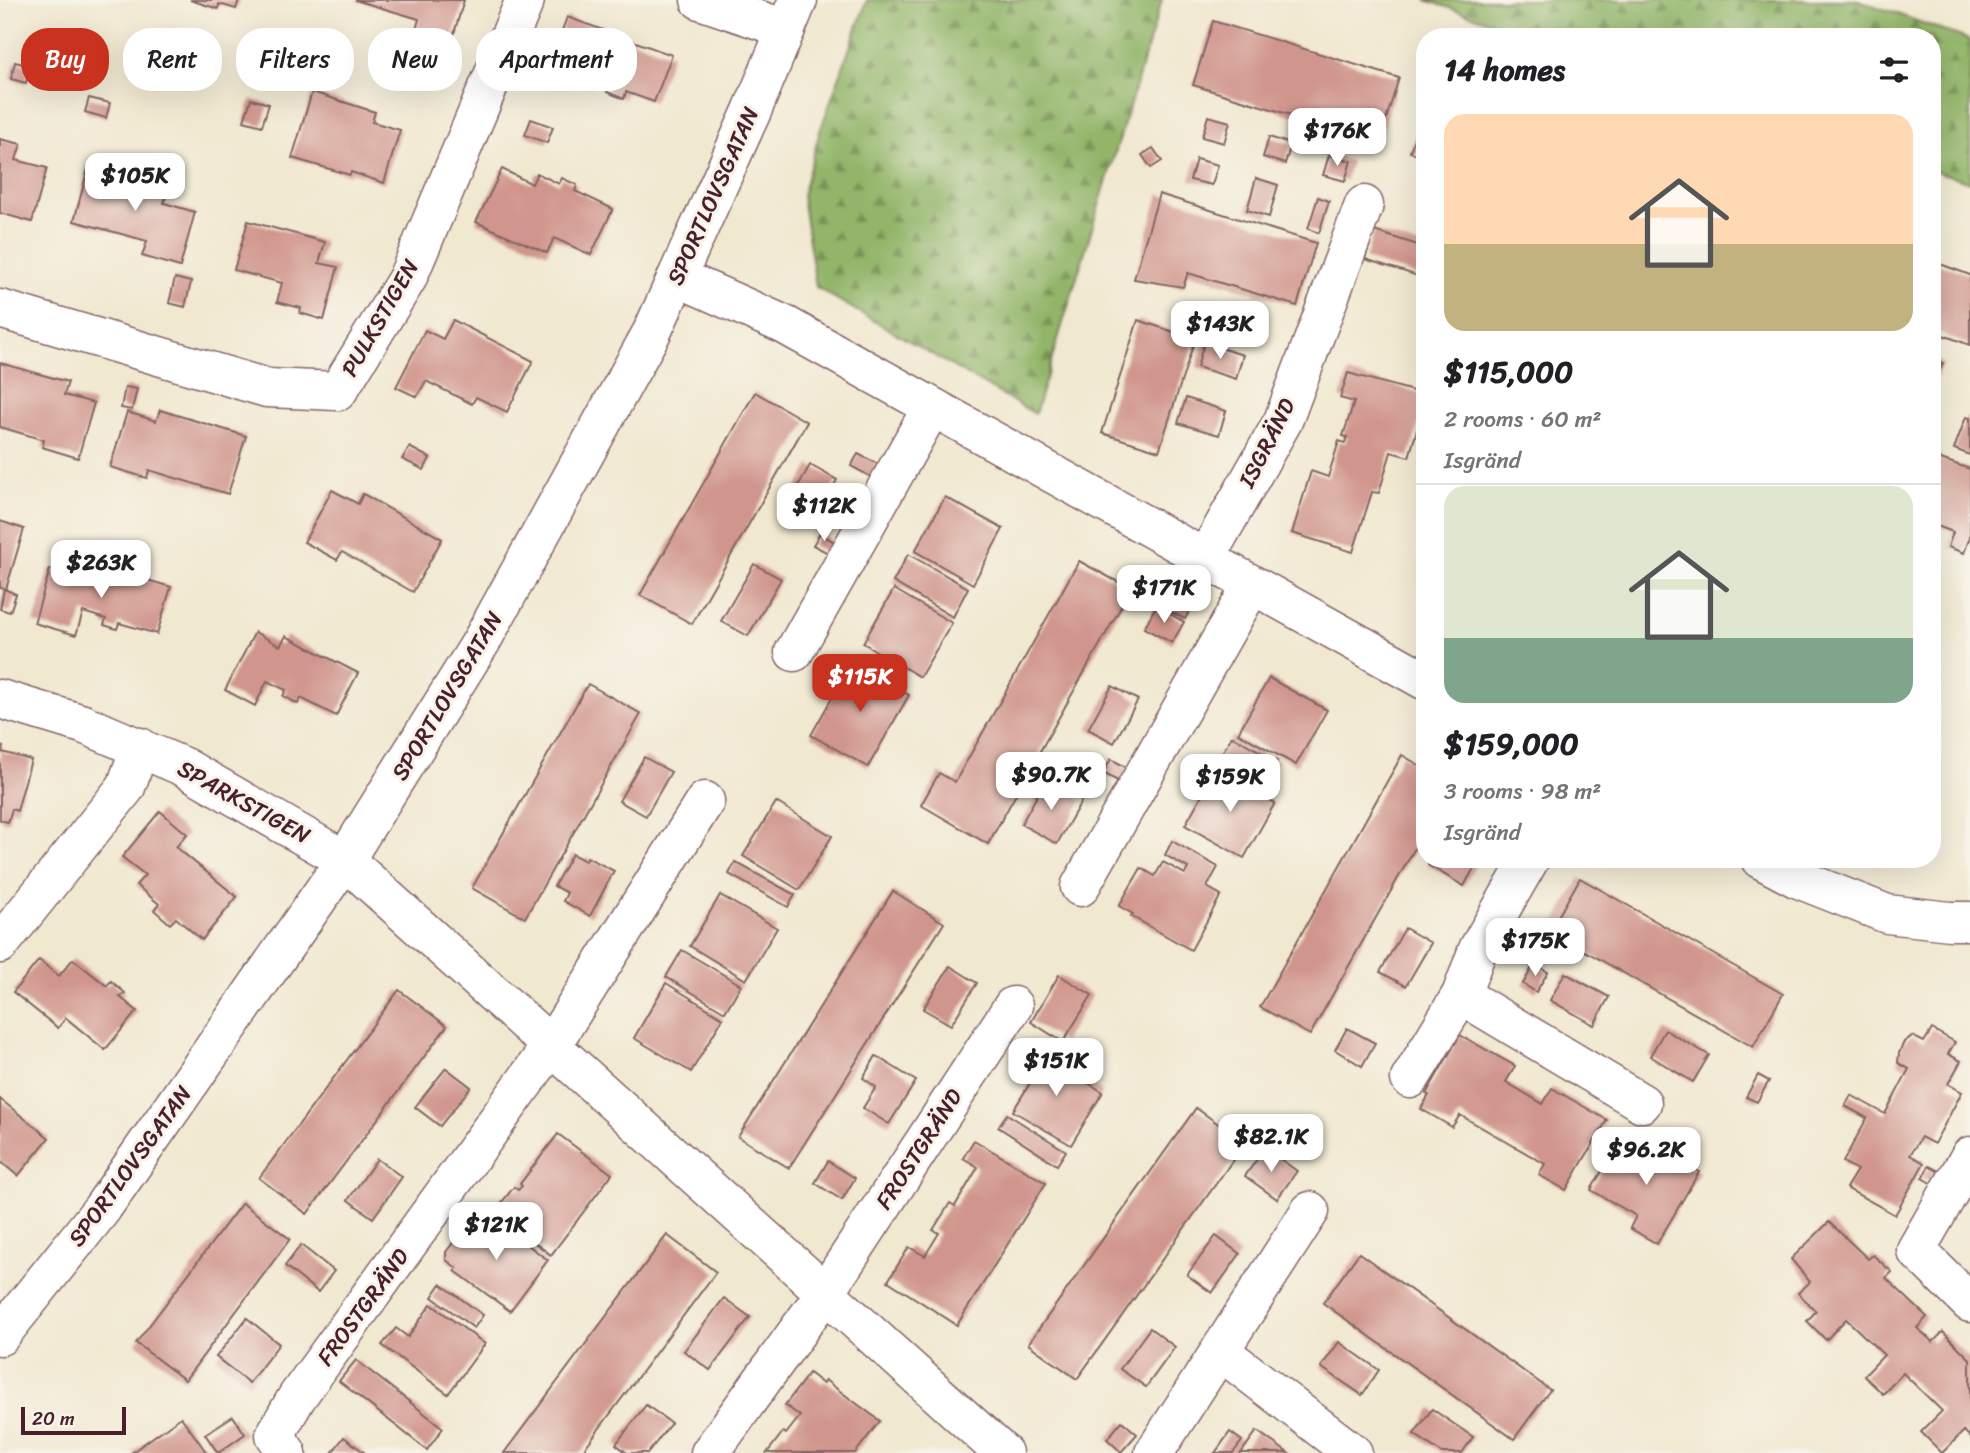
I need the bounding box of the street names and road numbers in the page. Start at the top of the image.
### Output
street label: SPORTLOVSGATAN [655,100,771,292]
street label: PULKSTIGEN [330,251,430,385]
street label: ISGRÄND [1226,391,1307,496]
street label: SPORTLOVSGATAN [380,603,514,789]
street label: SPARKSTIGEN [170,748,318,856]
street label: SPORTLOVSGATAN [57,1076,203,1256]
street label: FROSTGRÄND [864,1080,974,1218]
street label: FROSTGRÄND [306,1239,420,1375]

